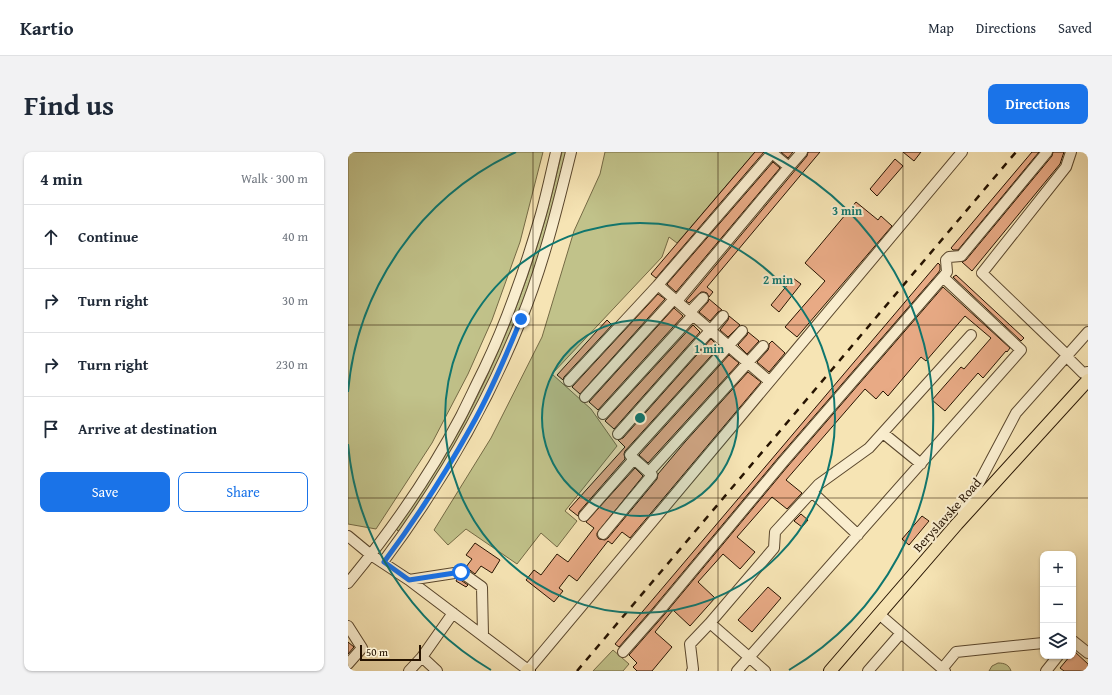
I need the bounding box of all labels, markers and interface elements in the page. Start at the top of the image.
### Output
text: Kartio [20,14,74,42]
text: Map [928,18,954,38]
text: Directions [976,18,1036,38]
text: Saved [1058,18,1092,38]
text: Find us [24,84,114,125]
button: Directions [988,84,1088,124]
text: 4 min [40,166,82,191]
text: Walk · 300 m [241,169,308,188]
text: 3 min [832,202,862,219]
icon: ahead [40,226,62,248]
text: Continue [78,226,139,247]
text: 40 m [282,227,308,246]
text: 2 min [763,271,793,288]
icon: right [40,290,62,312]
text: Turn right [78,290,149,311]
text: 30 m [282,291,308,310]
route end [512,310,530,328]
text: 1 min [694,340,724,357]
icon: right [40,354,62,376]
text: Turn right [78,354,149,375]
text: 230 m [276,355,308,374]
centre of rings [633,411,647,425]
icon: arrive [40,418,62,440]
text: Arrive at destination [78,418,217,439]
button: Save [40,472,170,512]
button: Share [178,472,308,512]
street label: Beryslavske Road [908,474,986,556]
map controls [1040,551,1076,659]
button: + [1040,551,1076,587]
route start [452,563,470,581]
button: − [1040,587,1076,623]
button: layers [1040,623,1076,659]
scale bar [360,643,421,662]
text: 50 m [366,644,388,660]

